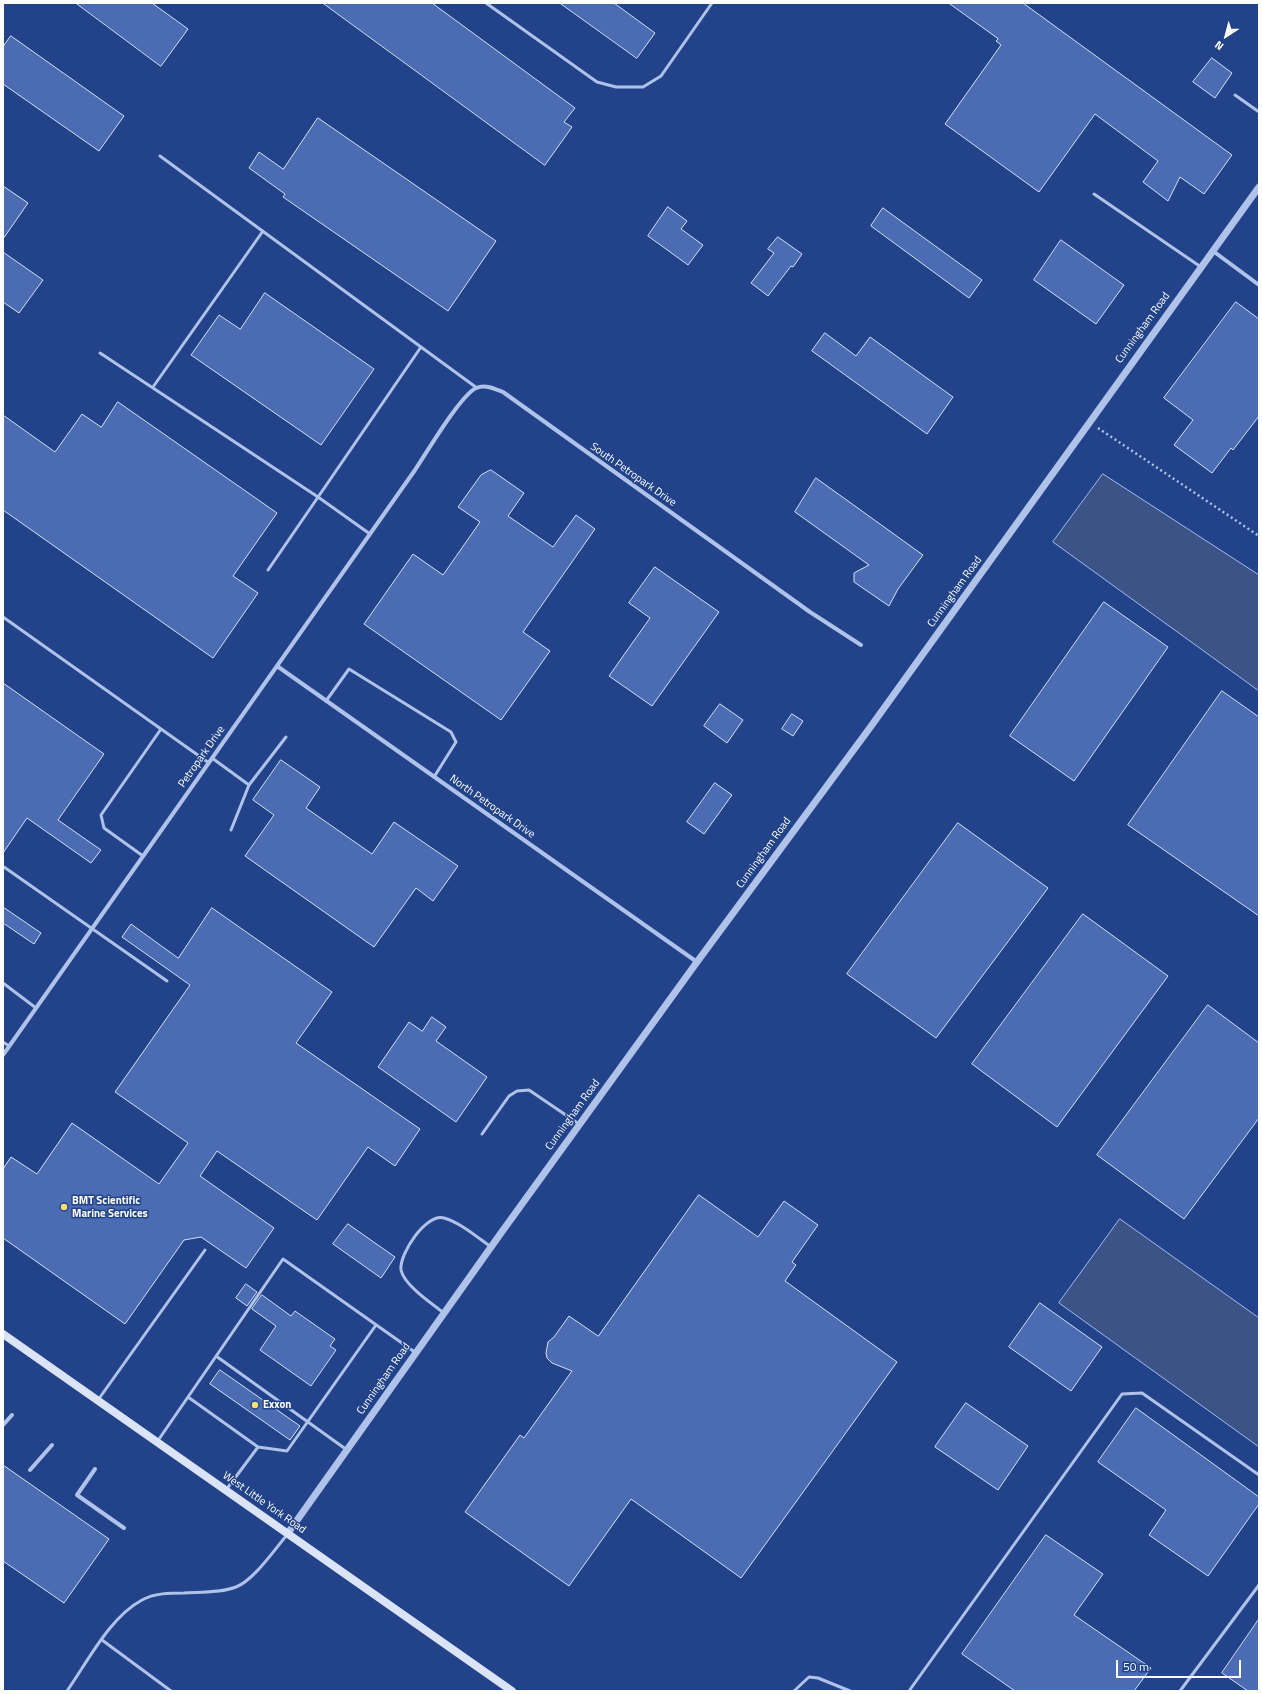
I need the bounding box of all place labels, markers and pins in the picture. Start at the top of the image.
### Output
place label: BMT Scientific Marine Services [72,1194,148,1220]
marker: BMT Scientific Marine Services [59,1202,69,1212]
place label: Exxon [263,1398,291,1412]
marker: Exxon [250,1400,260,1410]

